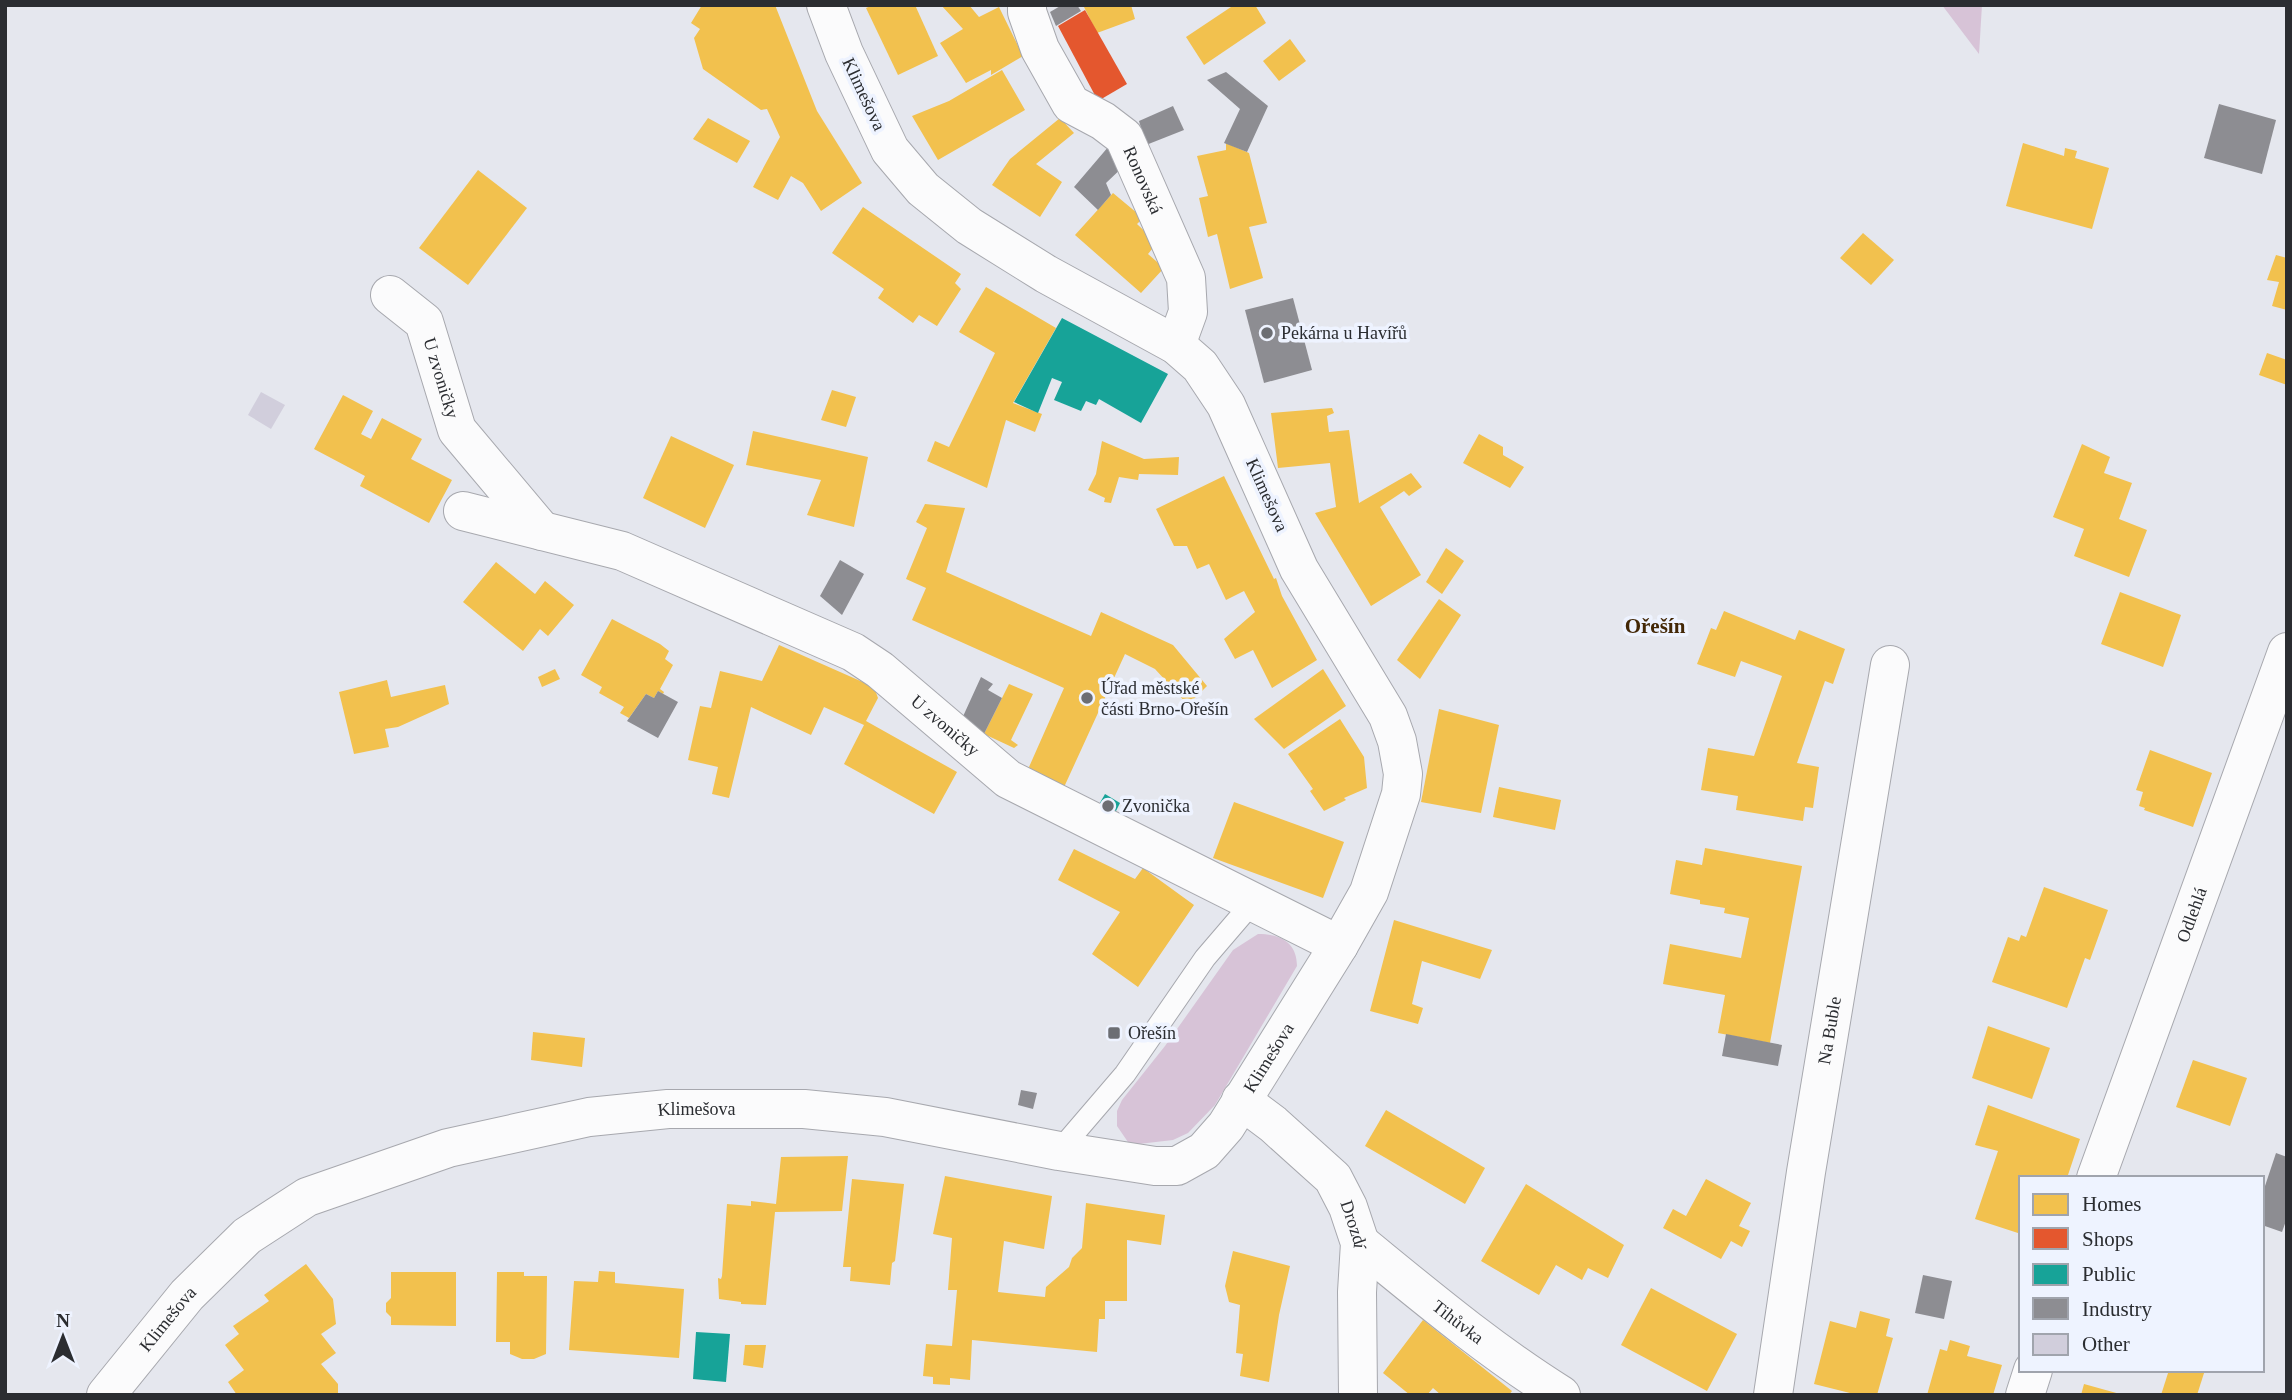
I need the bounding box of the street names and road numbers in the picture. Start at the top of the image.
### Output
street label: Klimešova [838,54,890,134]
street label: Ronovská [1119,143,1167,217]
street label: U zvoničky [419,335,463,421]
street label: Klimešova [1242,455,1292,535]
street label: U zvoničky [907,691,983,760]
street label: Odlehlá [2172,885,2211,945]
street label: Na Buble [1814,995,1845,1066]
street label: Klimešova [1239,1019,1298,1096]
street label: Klimešova [657,1099,736,1120]
street label: Drozdí [1336,1198,1370,1249]
street label: Klimešova [135,1282,200,1355]
street label: Tihůvka [1428,1296,1488,1348]

